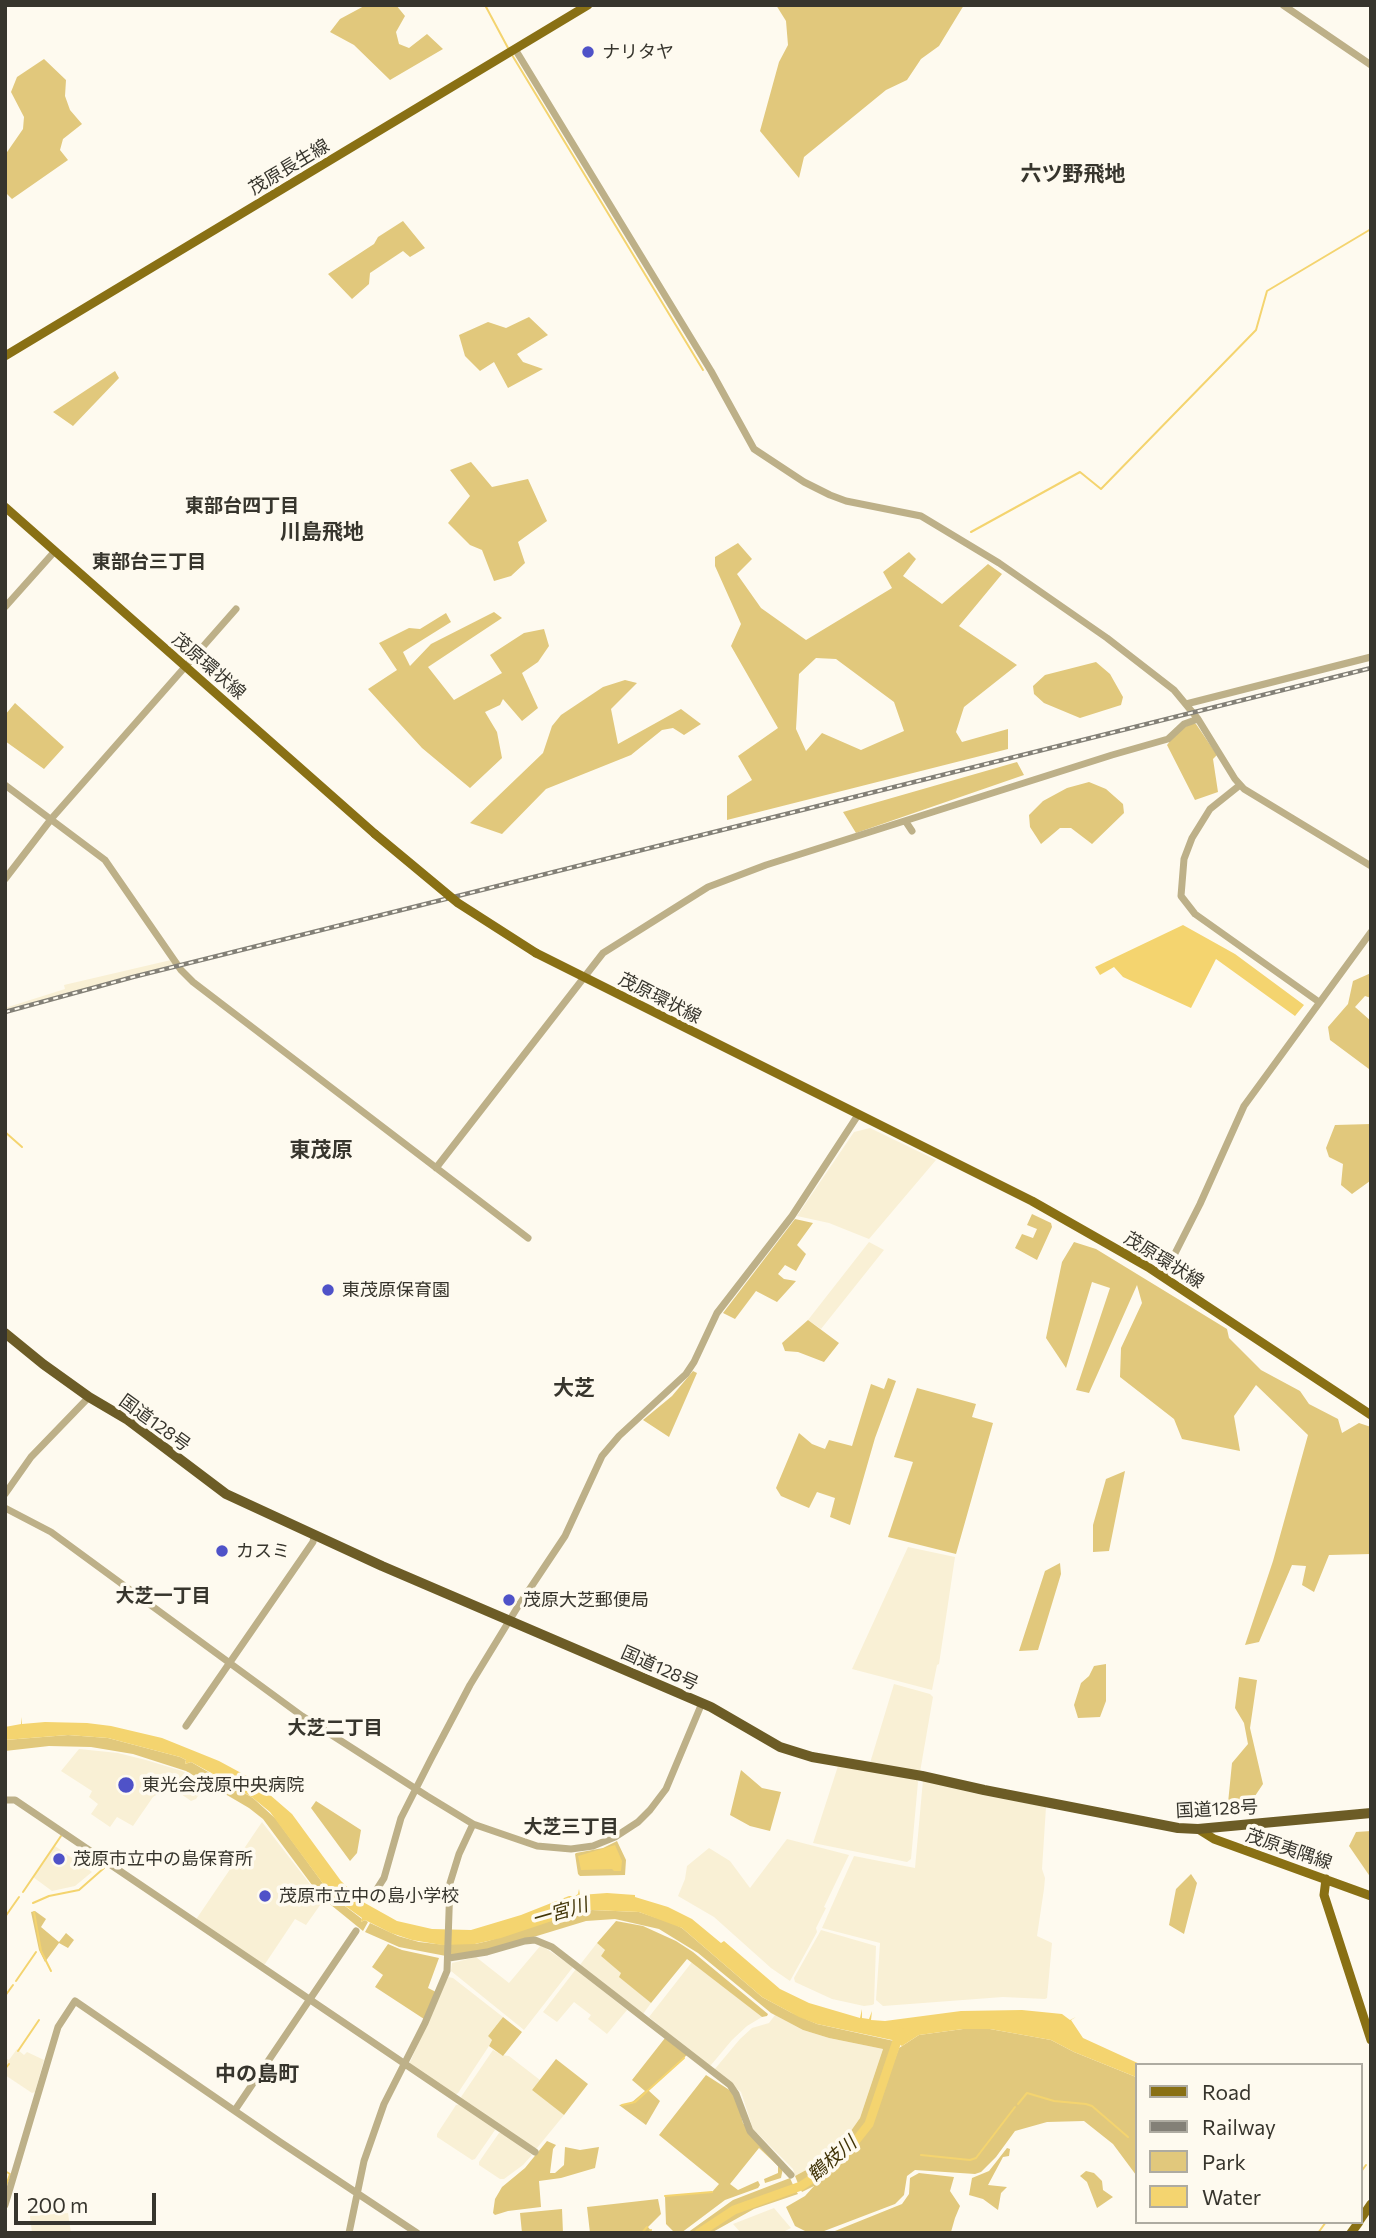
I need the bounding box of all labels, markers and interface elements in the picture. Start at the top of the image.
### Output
place label: ナリタヤ [602,41,674,63]
marker: ナリタヤ [580,44,596,60]
street label: 茂原長生線 [245,135,333,199]
district label: 六ツ野飛地 [1021,161,1125,187]
district label: 東部台四丁目 [185,495,299,517]
district label: 川島飛地 [280,519,364,545]
district label: 東部台三丁目 [92,551,206,573]
street label: 茂原環状線 [168,628,250,704]
street label: 茂原環状線 [615,968,705,1028]
district label: 東茂原 [290,1137,352,1163]
street label: 茂原環状線 [1120,1227,1208,1293]
place label: 東茂原保育園 [342,1279,450,1301]
marker: 東茂原保育園 [320,1282,336,1298]
district label: 大芝 [553,1375,595,1401]
street label: 国道128号 [115,1390,195,1456]
place label: カスミ [236,1540,290,1562]
marker: カスミ [214,1543,230,1559]
district label: 大芝一丁目 [116,1585,210,1607]
place label: 茂原大芝郵便局 [523,1589,649,1611]
marker: 茂原大芝郵便局 [501,1592,517,1608]
street label: 国道128号 [618,1641,702,1695]
district label: 大芝二丁目 [288,1717,382,1739]
place label: 東光会茂原中央病院 [142,1774,304,1796]
marker: 東光会茂原中央病院 [116,1775,136,1795]
street label: 国道128号 [1175,1796,1259,1822]
district label: 大芝三丁目 [524,1816,618,1838]
street label: 茂原夷隅線 [1243,1824,1335,1874]
place label: 茂原市立中の島保育所 [73,1848,253,1870]
marker: 茂原市立中の島保育所 [51,1851,67,1867]
place label: 茂原市立中の島小学校 [279,1885,459,1907]
marker: 茂原市立中の島小学校 [257,1888,273,1904]
water label: 一宮川 [529,1893,591,1931]
district label: 中の島町 [215,2061,299,2087]
legend [1134,2063,1362,2224]
text: Road [1202,2079,1251,2104]
text: Railway [1202,2114,1276,2139]
water label: 鶴枝川 [803,2132,861,2186]
text: Park [1202,2149,1246,2174]
scale bar [18,2178,159,2222]
text: Water [1202,2184,1261,2209]
text: 200 m [27,2192,88,2217]

